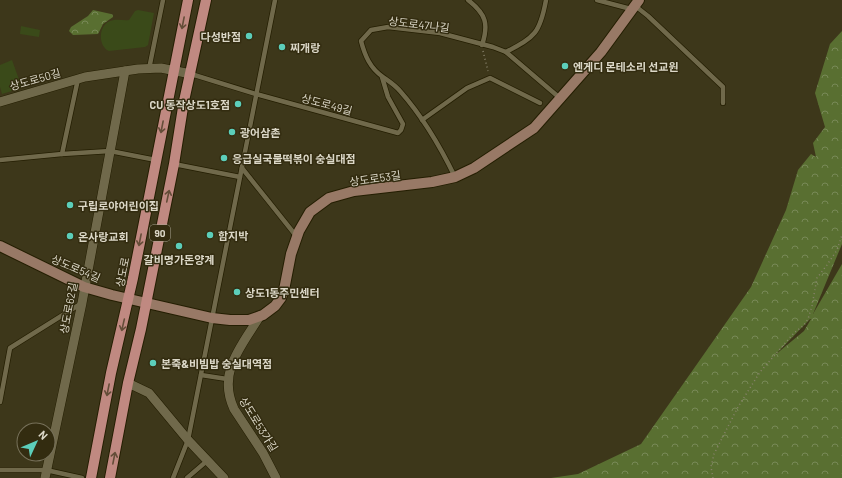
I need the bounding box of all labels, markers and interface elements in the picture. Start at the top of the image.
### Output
street label: 상도로47나길 [388,14,450,34]
one-way arrow [179,16,187,29]
place label: 다성반점 [201,30,241,43]
marker: 다성반점 [244,31,254,41]
place label: 찌개랑 [290,41,320,54]
marker: 찌개랑 [277,42,287,52]
place label: 엔게디 몬테소리 선교원 [573,60,679,73]
marker: 엔게디 몬테소리 선교원 [560,61,570,71]
street label: 상도로50길 [8,66,62,92]
street label: 상도로49길 [300,91,354,117]
place label: CU 동작상도1호점 [150,98,230,111]
marker: CU 동작상도1호점 [233,99,243,109]
one-way arrow [158,120,166,133]
place label: 광어삼촌 [240,126,280,139]
marker: 광어삼촌 [227,127,237,137]
place label: 응급실국물떡볶이 숭실대점 [232,152,356,165]
marker: 응급실국물떡볶이 숭실대점 [219,153,229,163]
street label: 상도로53길 [348,168,402,188]
one-way arrow [164,190,172,203]
place label: 구립로야어린이집 [78,199,159,212]
marker: 구립로야어린이집 [65,200,75,210]
road number: 90 [150,225,170,241]
place label: 함지박 [218,229,248,242]
place label: 온사랑교회 [78,230,129,243]
marker: 함지박 [205,230,215,240]
marker: 온사랑교회 [65,231,75,241]
one-way arrow [136,233,144,246]
marker: 갈비명가돈양계 [174,241,184,251]
street label: 상도로54길 [49,252,103,284]
place label: 갈비명가돈양계 [144,253,214,266]
street label: 상도로 [113,256,131,288]
street label: 상도로62길 [57,281,79,335]
place label: 상도1동주민센터 [245,286,320,299]
marker: 상도1동주민센터 [232,287,242,297]
one-way arrow [118,319,126,332]
place label: 본죽&비빔밥 숭실대역점 [161,357,272,370]
marker: 본죽&비빔밥 숭실대역점 [148,358,158,368]
one-way arrow [104,383,112,396]
street label: 상도로53가길 [237,394,281,454]
north arrow [16,422,56,462]
text: N [36,428,51,442]
one-way arrow [110,452,118,465]

